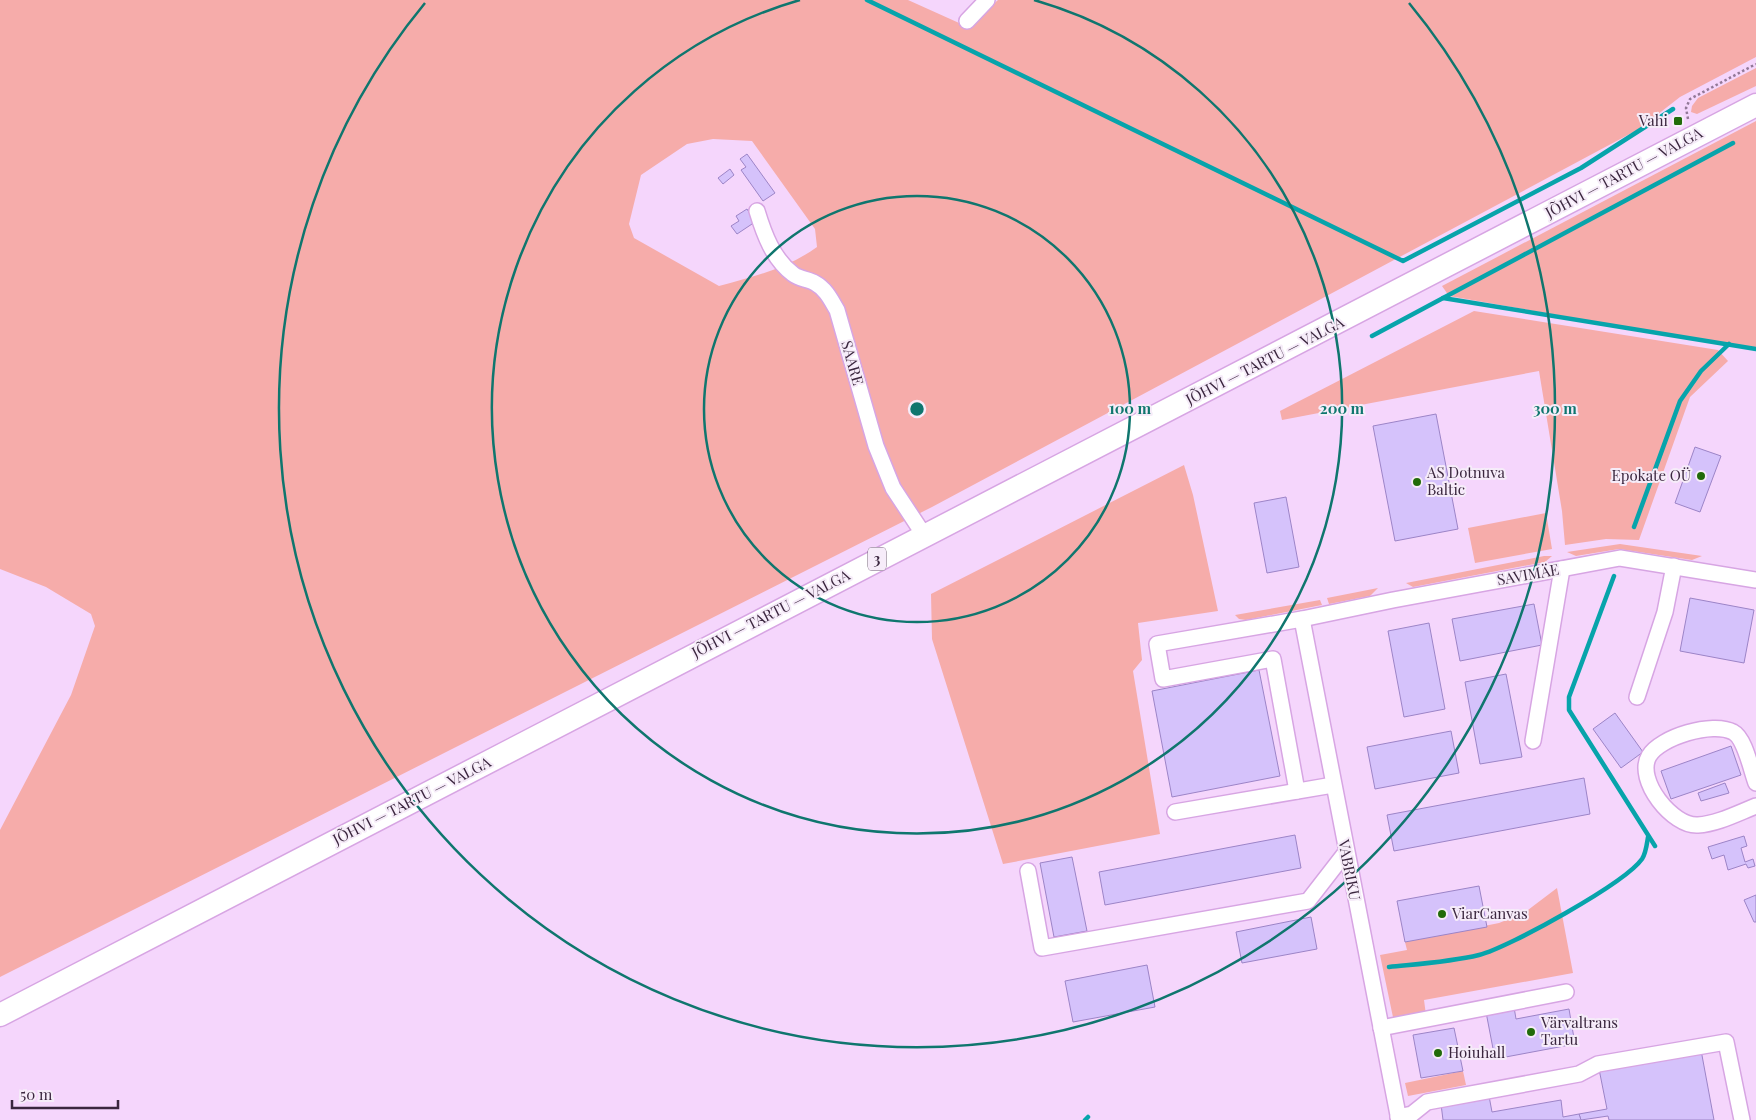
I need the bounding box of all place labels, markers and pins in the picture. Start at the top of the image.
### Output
place label: Vahi [1638,110,1669,130]
marker: Vahi [1672,115,1684,127]
centre of rings [908,400,926,418]
place label: AS Dotnuva Baltic [1426,462,1506,499]
place label: Epokate OÜ [1612,465,1691,485]
marker: Epokate OÜ [1695,470,1707,482]
marker: AS Dotnuva Baltic [1411,476,1423,488]
place label: ViarCanvas [1451,903,1528,923]
marker: ViarCanvas [1436,908,1448,920]
place label: Värvaltrans Tartu [1540,1012,1618,1049]
marker: Värvaltrans Tartu [1525,1026,1537,1038]
place label: Hoiuhall [1448,1042,1505,1062]
marker: Hoiuhall [1432,1047,1444,1059]

